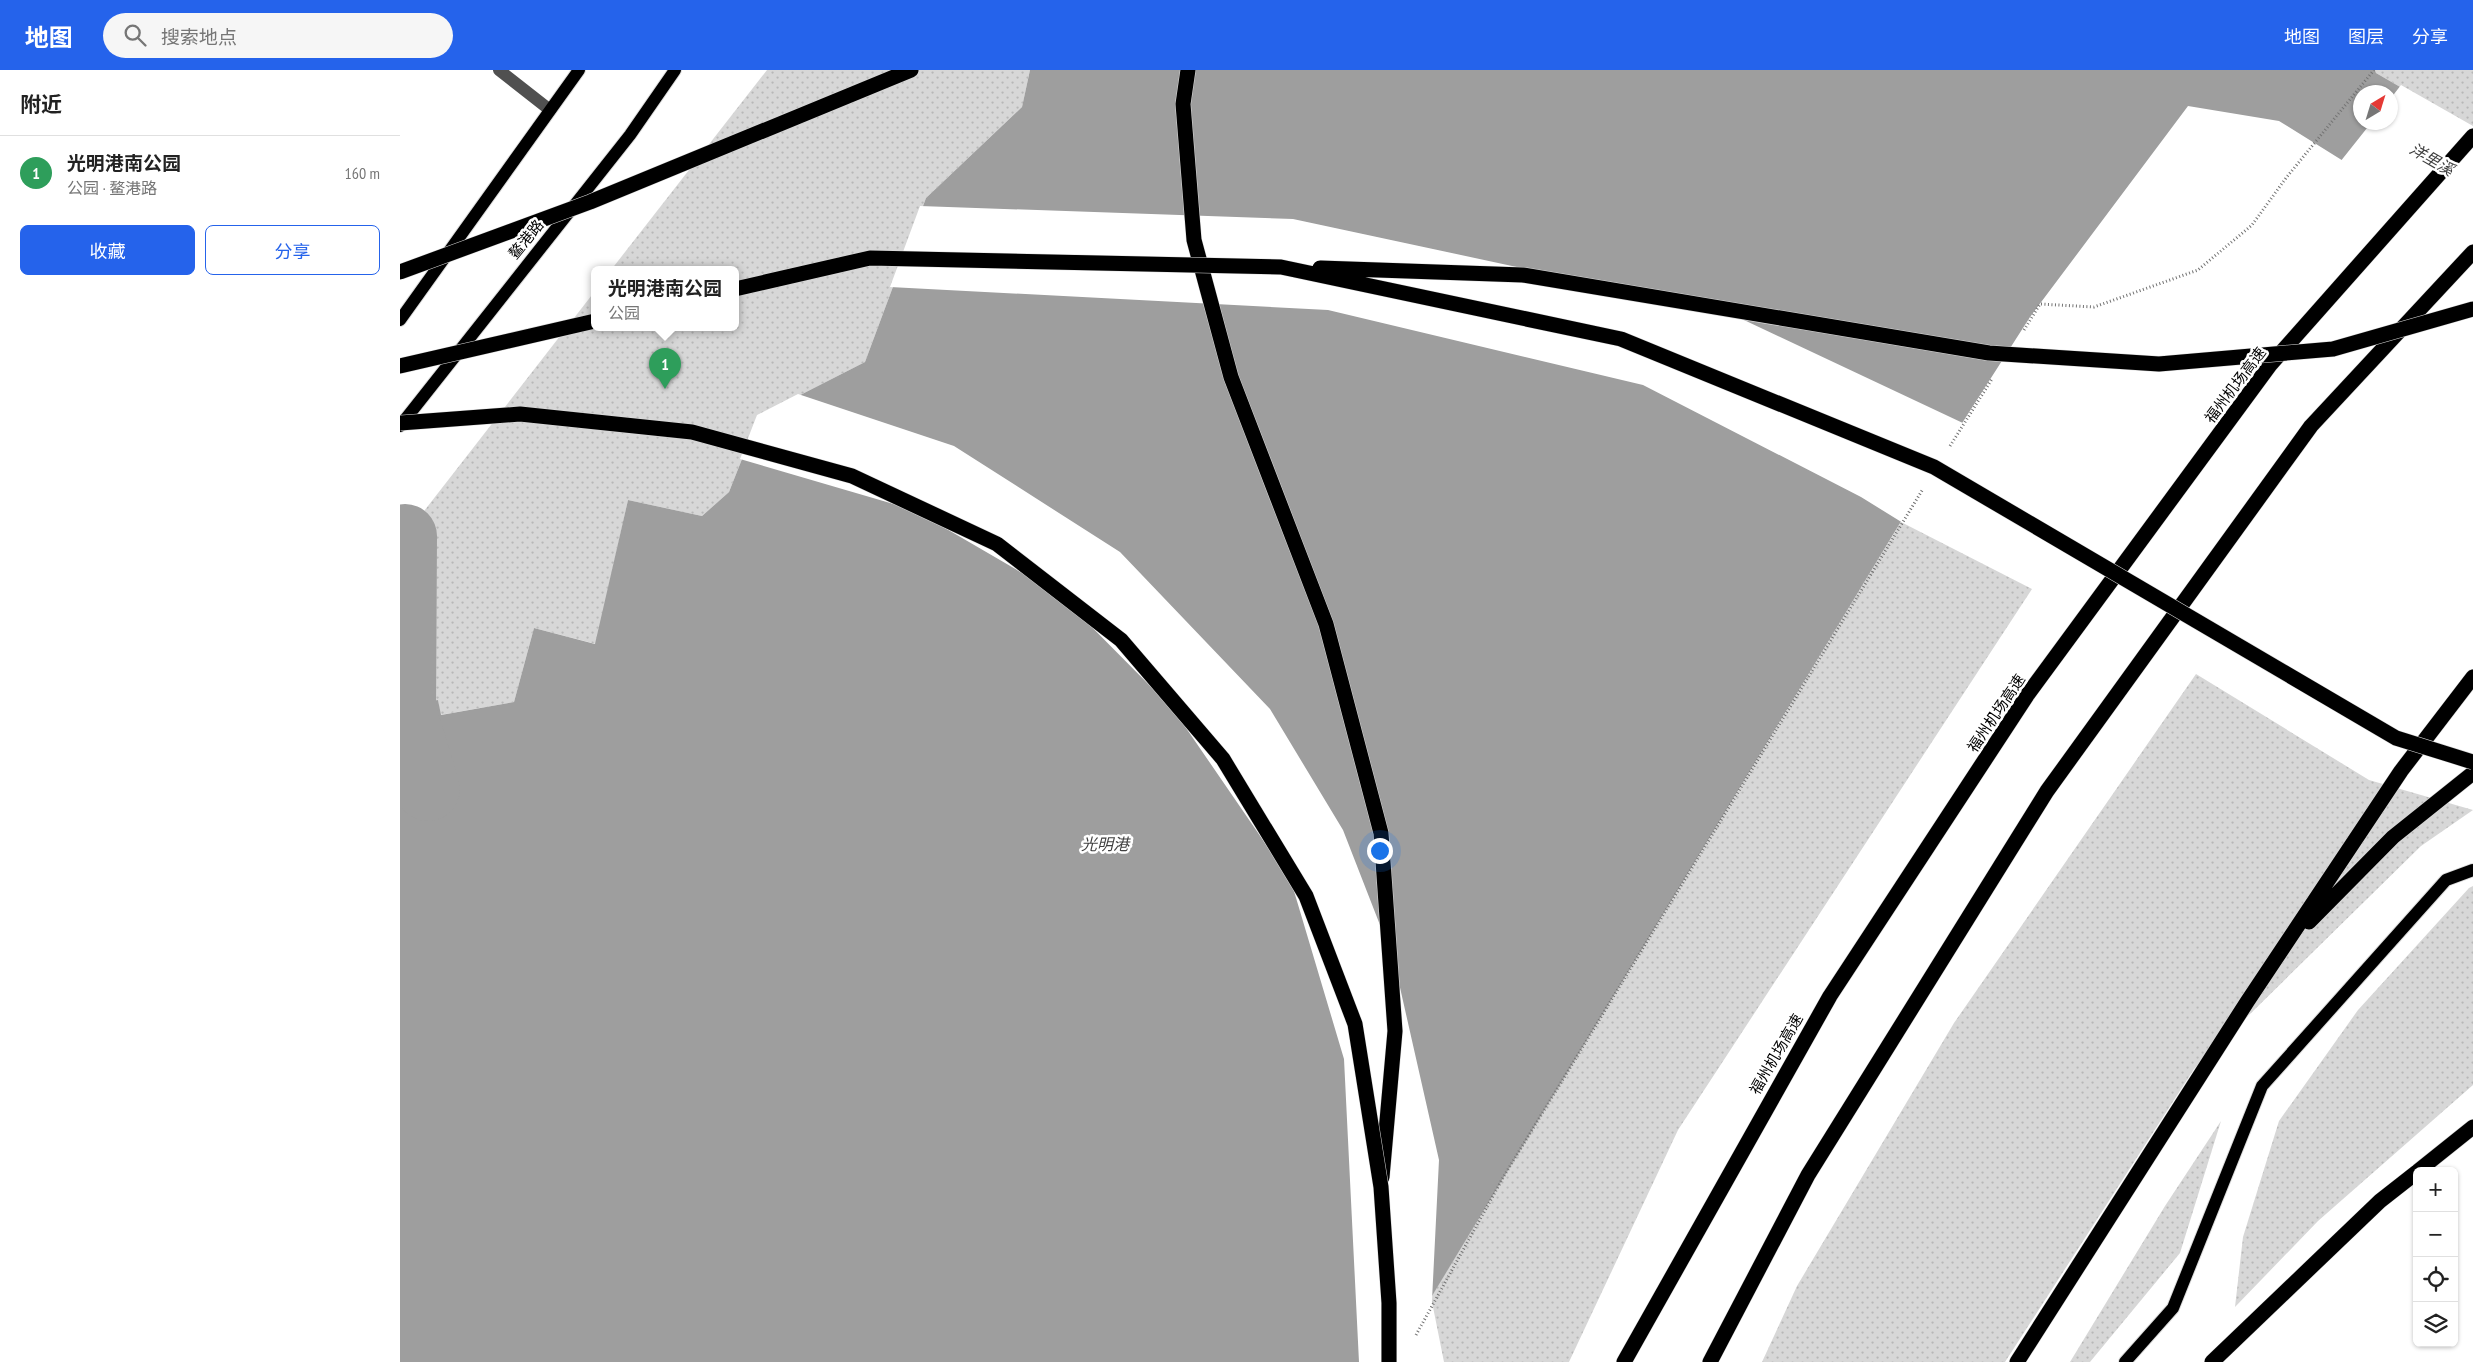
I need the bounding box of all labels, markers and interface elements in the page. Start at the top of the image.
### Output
search box [103,13,453,58]
icon: search [121,21,149,49]
text: 地图 [25,22,73,53]
text: 搜索地点 [161,25,237,49]
text: 地图 [2284,25,2320,48]
text: 图层 [2348,25,2384,48]
text: 分享 [2412,25,2448,48]
north arrow [2353,85,2398,130]
text: 附近 [20,91,62,118]
water label: 洋里溪 [2406,138,2460,181]
text: 光明港南公园 [67,151,181,175]
text: 1 [32,163,40,183]
text: 160 m [345,163,380,183]
text: 公园 · 鳌港路 [67,178,157,198]
street label: 鳌港路 [504,216,548,262]
button: 收藏 [20,225,195,275]
button: 分享 [205,225,380,275]
popup [591,266,739,331]
text: 光明港南公园 [608,276,722,300]
text: 公园 [608,303,640,323]
street label: 福州机场高速 [2200,343,2270,427]
pin: 1 [649,348,681,389]
street label: 福州机场高速 [1963,670,2029,756]
water label: 光明港 [1081,834,1131,854]
your location [1367,838,1393,864]
street label: 福州机场高速 [1745,1010,1807,1098]
map controls [2413,1167,2458,1347]
button: + [2413,1167,2458,1212]
button: − [2413,1212,2458,1257]
button: locate [2413,1257,2458,1302]
button: layers [2413,1302,2458,1347]

